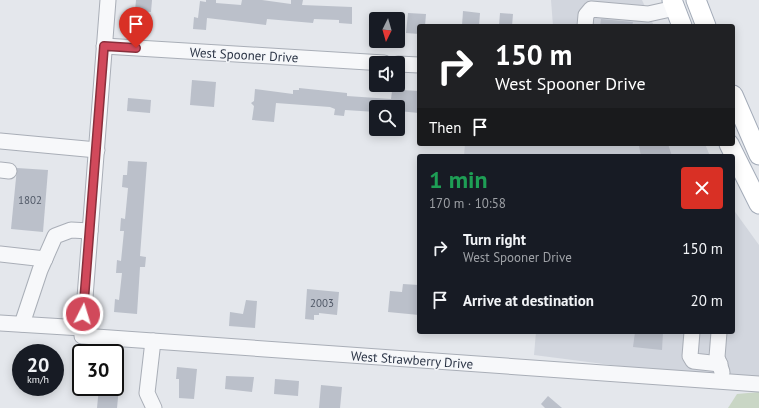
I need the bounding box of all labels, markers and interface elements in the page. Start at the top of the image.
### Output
pin [119,7.0,153,48]
north arrow [369,12,405,48]
map controls [369,12,405,136]
icon: arrive [125,13,147,35]
text: 150 m [495,36,572,73]
icon: right [429,40,481,92]
street label: West Spooner Drive [189,44,299,66]
button: sound [369,56,405,92]
text: West Spooner Drive [495,72,646,95]
button: search [369,100,405,136]
icon: arrive [469,116,491,138]
text: Then [429,118,461,137]
text: 1 min [429,164,488,195]
button: close [681,167,723,209]
house number: 1802 [18,193,42,207]
text: 170 m · 10:58 [429,195,506,212]
text: Turn right [463,230,526,249]
icon: right [429,237,451,259]
text: 150 m [682,239,723,258]
text: West Spooner Drive [463,249,572,266]
icon: arrive [429,289,451,311]
text: Arrive at destination [463,291,594,310]
text: 20 m [690,291,723,310]
position arrow [62,293,104,335]
house number: 2003 [310,296,334,310]
speed limit sign: 30 [72,344,124,396]
street label: West Strawberry Drive [350,347,474,373]
text: 20 [27,352,49,378]
text: km/h [27,373,49,386]

